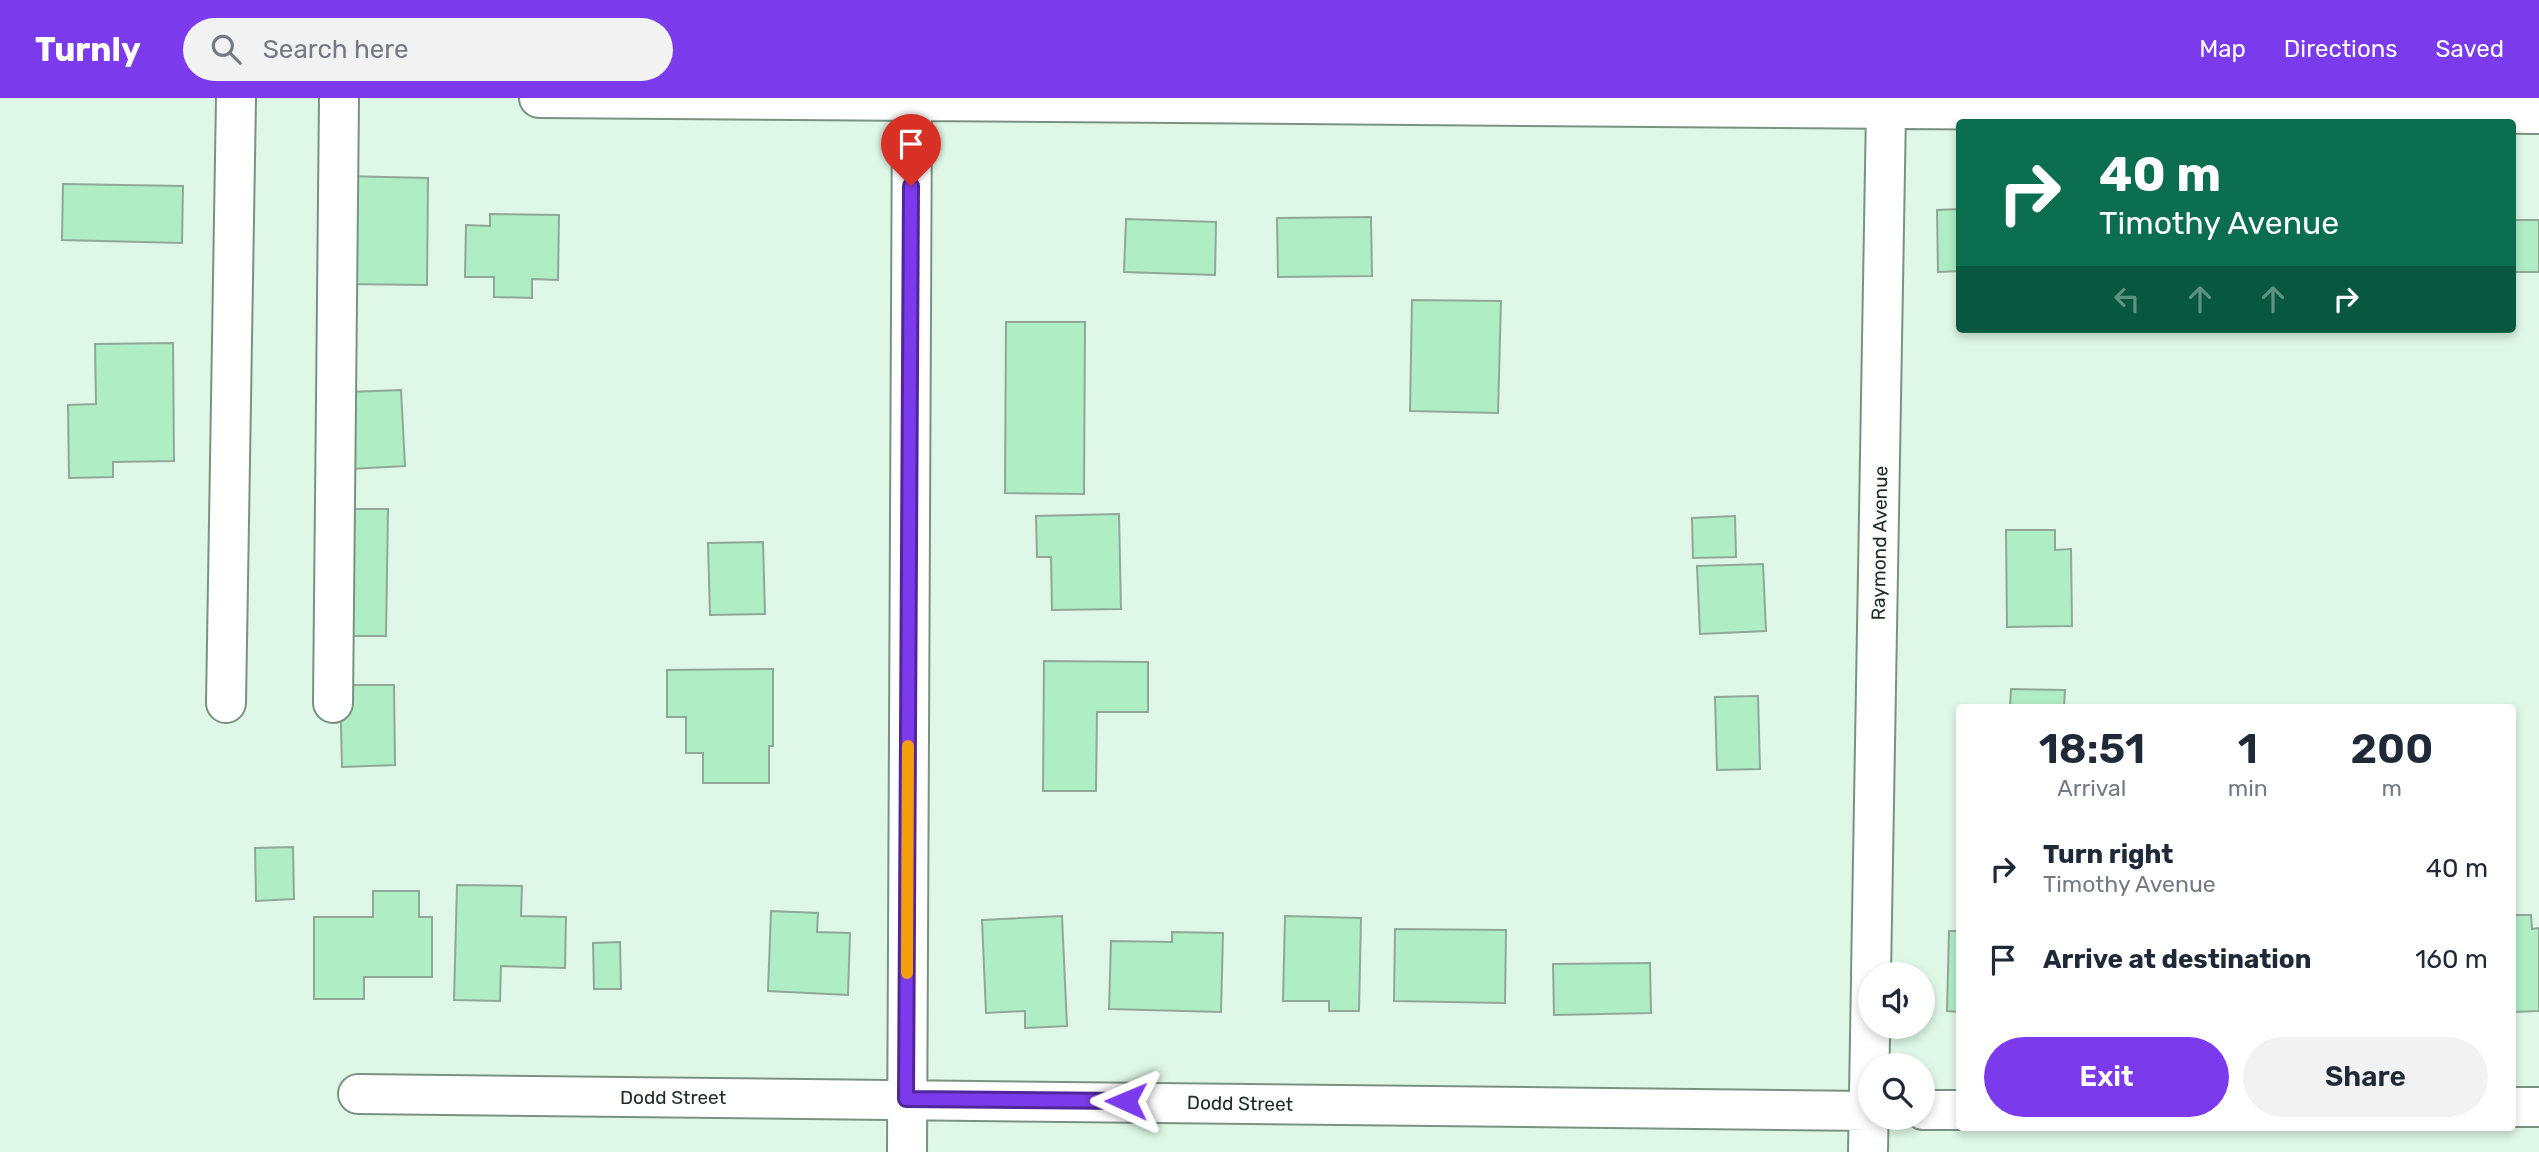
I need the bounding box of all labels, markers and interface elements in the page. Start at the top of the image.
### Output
search box [183,18,673,81]
text: Turnly [35,30,141,69]
icon: search [207,30,245,68]
text: Search here [263,34,409,65]
text: Map [2199,35,2246,63]
text: Directions [2284,35,2397,63]
text: Saved [2435,35,2504,63]
pin [881,114,941,186]
icon: arrive [892,125,930,163]
text: 40 m [2099,145,2221,203]
icon: right [1984,147,2075,238]
text: Timothy Avenue [2099,204,2339,242]
icon: left [2108,280,2146,318]
icon: ahead [2181,280,2219,318]
icon: ahead [2254,280,2292,318]
icon: right [2327,280,2365,318]
street label: Raymond Avenue [1867,466,1892,620]
text: 18:51 [2039,724,2145,774]
text: 1 [2238,724,2258,774]
text: 200 [2350,724,2433,774]
text: Arrival [2057,774,2126,802]
text: min [2228,774,2268,802]
text: m [2382,774,2402,802]
text: Turn right [2043,839,2173,870]
icon: right [1984,850,2022,888]
text: 40 m [2426,853,2488,884]
text: Timothy Avenue [2043,870,2216,898]
icon: arrive [1984,941,2022,979]
text: Arrive at destination [2043,944,2311,975]
text: 160 m [2415,944,2488,975]
map controls [1858,962,1935,1130]
button: sound [1858,962,1935,1039]
button: Exit [1984,1037,2229,1117]
button: Share [2243,1037,2488,1117]
button: search [1858,1053,1935,1130]
position arrow [1089,1064,1163,1138]
street label: Dodd Street [620,1086,727,1109]
street label: Dodd Street [1187,1091,1294,1116]

